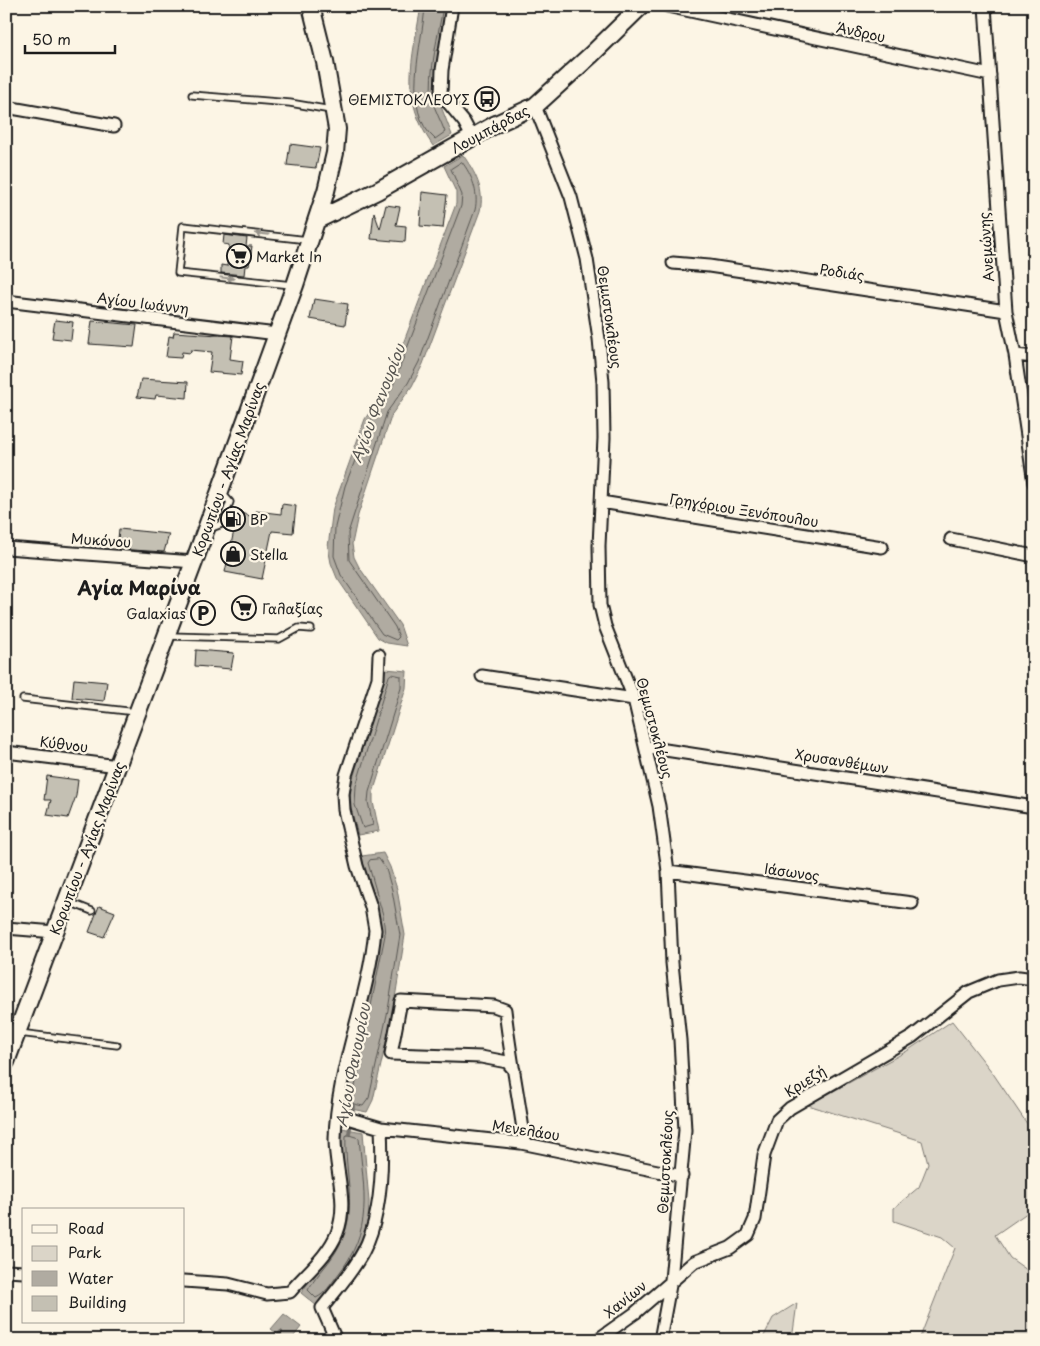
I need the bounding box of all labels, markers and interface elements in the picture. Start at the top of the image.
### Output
street label: Άνδρου [835,17,887,47]
scale bar [25,22,115,54]
text: 50 m [32,27,71,50]
bus stop icon: ΘΕΜΙΣΤΟΚΛΕΟΥΣ [474,86,500,112]
place label: ΘΕΜΙΣΤΟΚΛΕΟΥΣ [348,89,470,110]
street label: Λουμπάρδας [447,100,533,158]
street label: Ανεμώνης [973,211,999,283]
one-way arrow [254,230,270,238]
supermarket icon: Market In [226,243,252,269]
place label: Market In [256,246,322,267]
street label: Ροδιάς [818,258,866,286]
street label: Θεμιστοκλέους [592,264,628,370]
one-way arrow [219,274,235,282]
street label: Αγίου Ιωάννη [96,287,190,319]
water label: Αγίου Φανουρίου [344,339,411,466]
street label: Κορωπίου - Αγίας Μαρίνας [187,379,269,559]
street label: Γρηγόριου Ξενόπουλου [668,488,820,532]
fuel station icon: BP [220,506,246,532]
place label: BP [250,509,268,530]
street label: Μυκόνου [70,527,132,553]
shop icon: Stella [220,541,246,567]
place label: Stella [250,544,288,565]
district label: Αγία Μαρίνα [76,573,201,601]
supermarket icon: Γαλαξίας [231,595,257,621]
place label: Γαλαξίας [262,598,323,619]
parking icon: Galaxias [190,600,216,626]
place label: Galaxias [126,603,186,624]
street label: Θεμιστοκλέους [631,675,679,781]
street label: Κύθνου [39,731,89,757]
street label: Χρυσανθέμων [794,743,890,779]
street label: Κορωπίου - Αγίας Μαρίνας [44,758,130,938]
street label: Ιάσωνος [763,858,821,886]
water label: Αγίου Φανουρίου [329,1000,376,1129]
street label: Κριεζή [780,1060,830,1102]
street label: Θεμιστοκλέους [652,1110,678,1214]
street label: Μενελάου [491,1114,561,1146]
legend [22,1208,185,1324]
text: Road [68,1216,104,1239]
text: Park [68,1240,102,1263]
text: Water [68,1266,113,1289]
street label: Χανίων [599,1275,651,1323]
text: Building [68,1290,127,1313]

